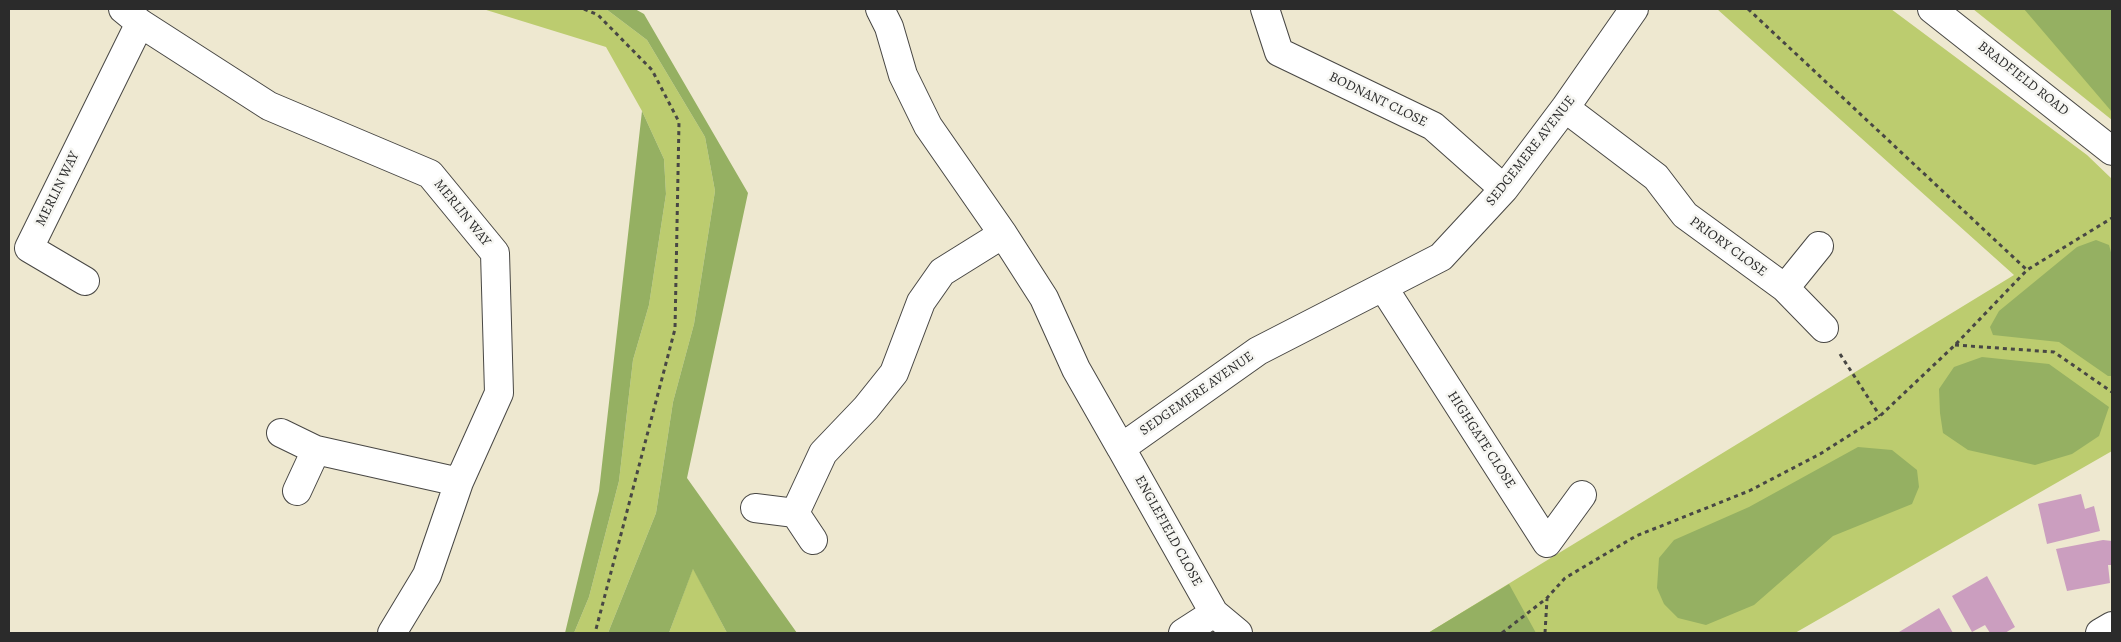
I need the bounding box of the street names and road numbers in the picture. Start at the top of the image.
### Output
street label: BRADFIELD ROAD [1974,38,2072,120]
street label: BODNANT CLOSE [1326,69,1430,131]
street label: SEDGEMERE AVENUE [1483,93,1579,209]
street label: MERLIN WAY [33,149,83,229]
street label: MERLIN WAY [430,176,494,250]
street label: PRIORY CLOSE [1686,213,1770,281]
street label: SEDGEMERE AVENUE [1137,348,1257,440]
street label: HIGHGATE CLOSE [1443,388,1519,492]
street label: ENGLEFIELD CLOSE [1131,473,1205,589]

